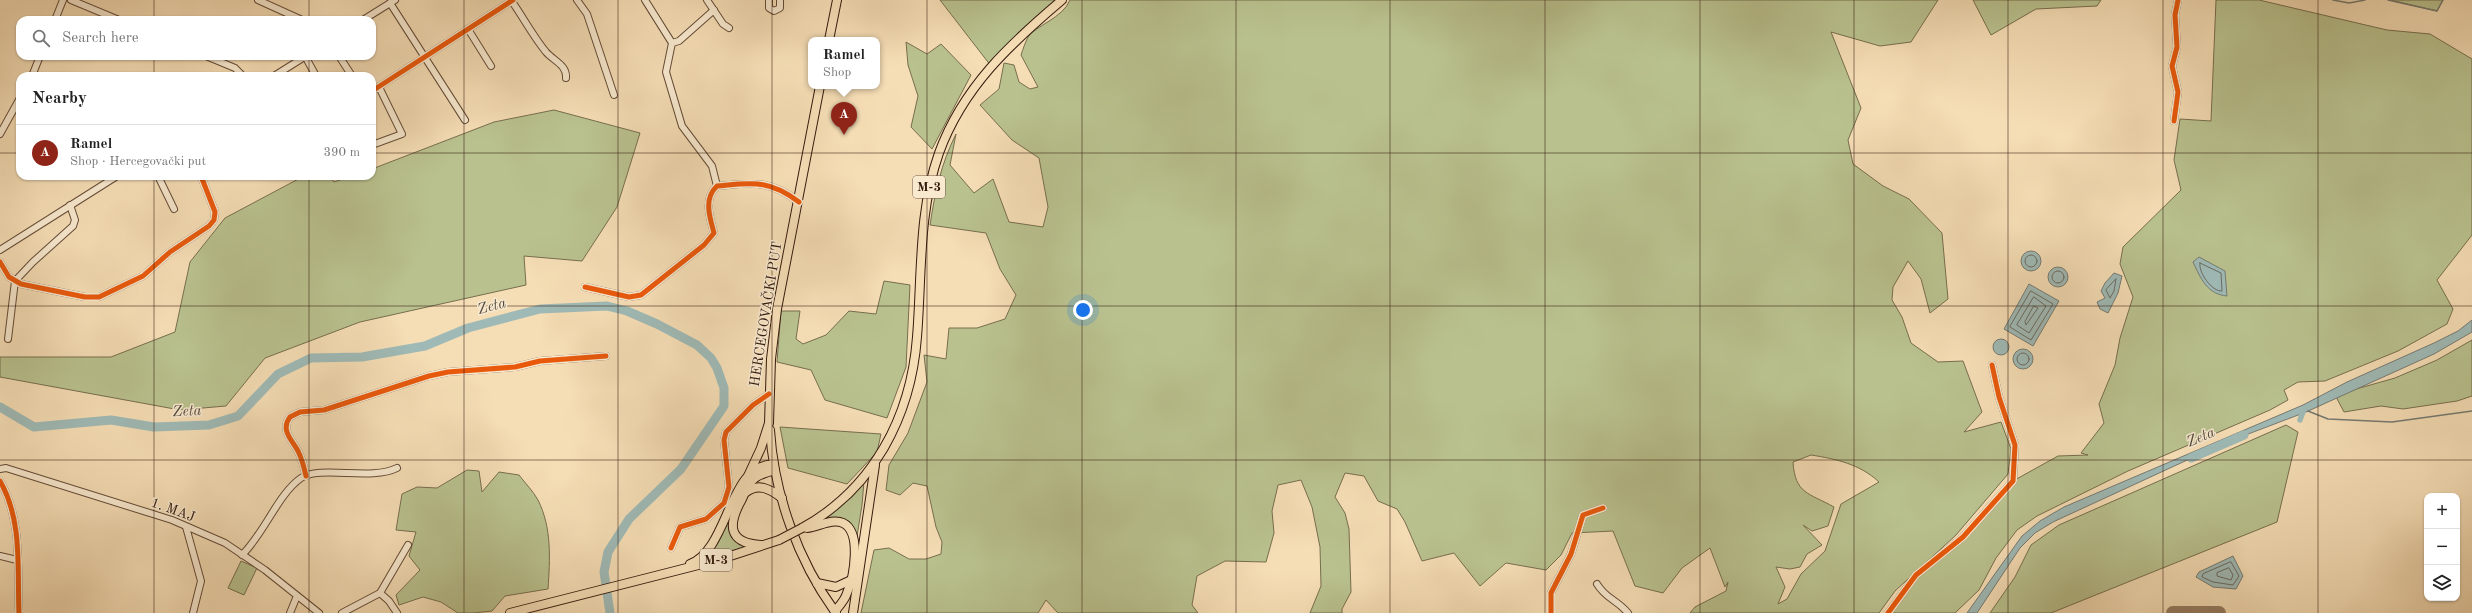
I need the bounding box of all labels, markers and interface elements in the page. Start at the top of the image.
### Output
search box [16,16,376,60]
icon: search [30,27,52,49]
text: Search here [62,31,139,46]
popup [808,37,880,89]
text: Ramel [823,48,865,63]
text: Shop [823,66,851,79]
text: Nearby [32,90,87,107]
pin: A [831,102,857,135]
text: Ramel [70,137,112,152]
text: A [40,146,50,159]
text: 390 m [323,146,360,159]
text: Shop · Hercegovački put [70,155,206,168]
road number: M-3 [913,176,945,198]
street label: HERCEGOVAČKI PUT [745,240,784,388]
water label: Zeta [476,296,508,318]
your location [1073,300,1093,320]
water label: Zeta [172,404,202,420]
water label: Zeta [2185,425,2217,451]
map controls [2424,493,2460,601]
button: + [2424,493,2460,529]
street label: 1. MAJ [149,496,197,525]
button: − [2424,529,2460,565]
road number: M-3 [700,549,732,571]
button: layers [2424,565,2460,601]

